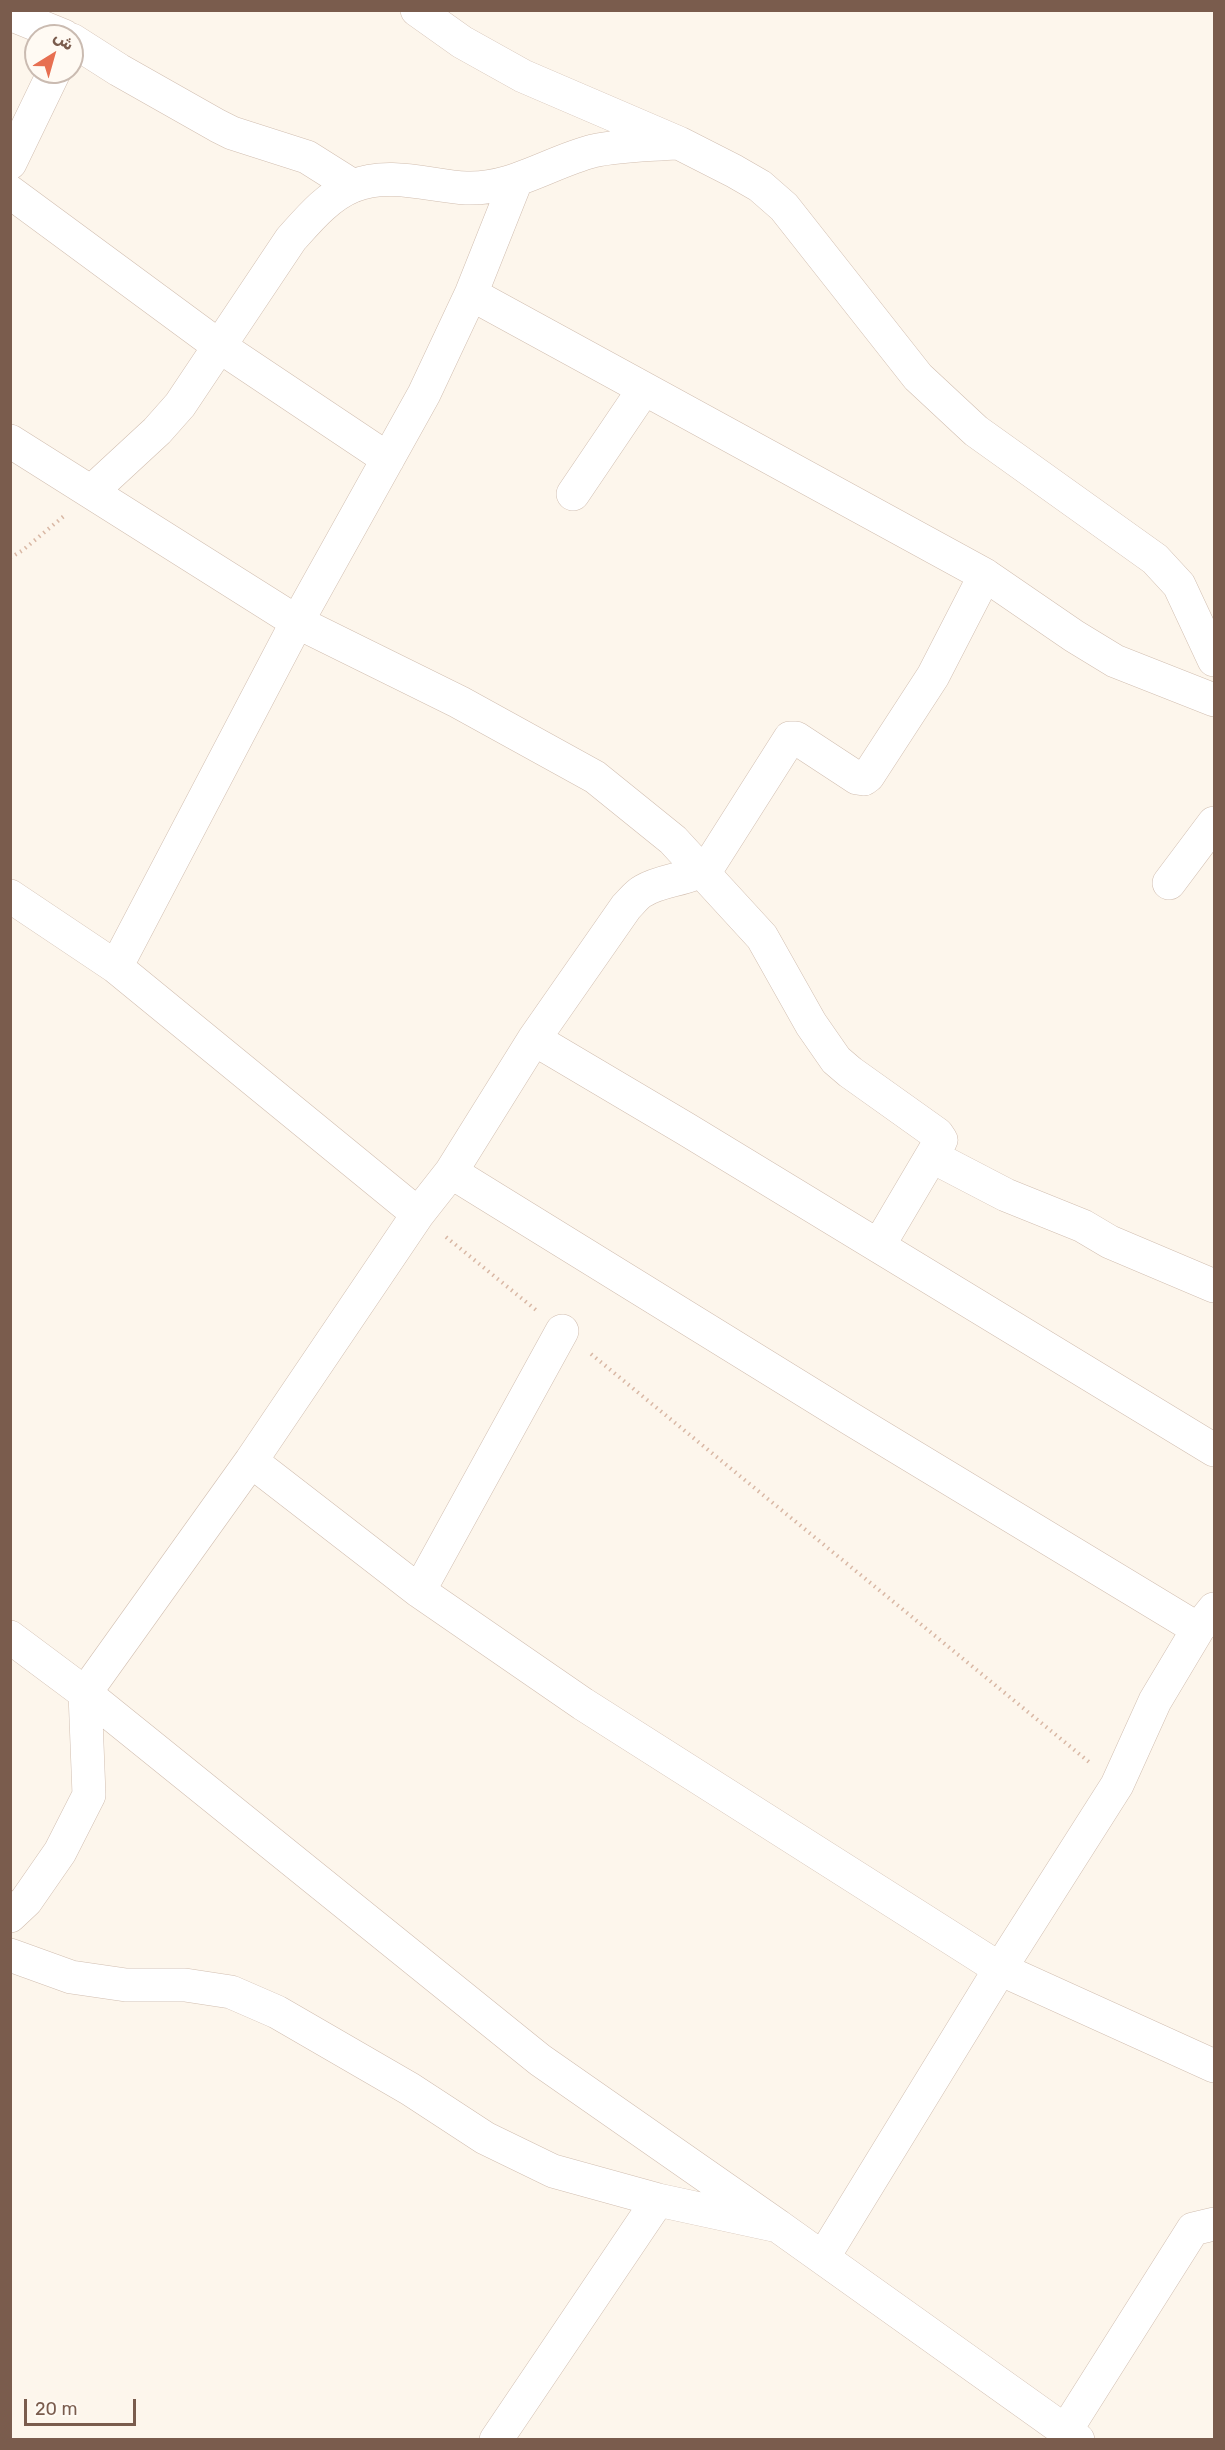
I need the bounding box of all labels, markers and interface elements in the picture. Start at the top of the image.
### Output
north arrow [24,24,84,84]
text: ش [50,27,78,55]
scale bar [27,2387,140,2425]
text: 20 m [35,2398,77,2420]

